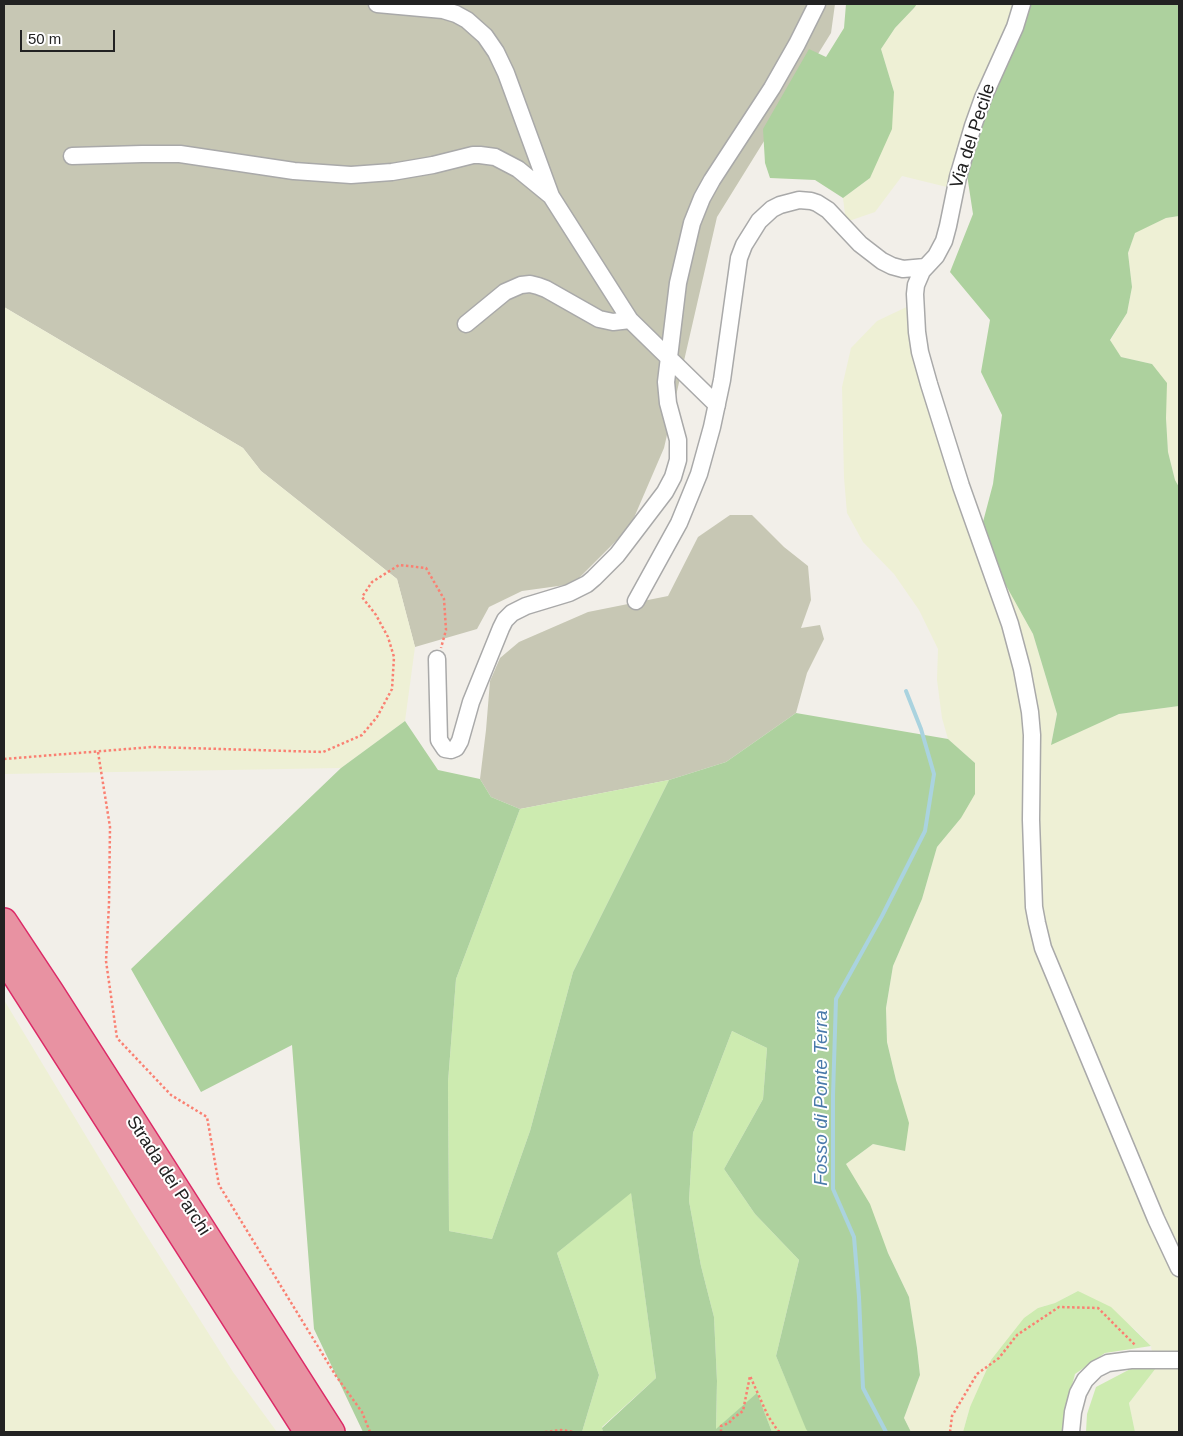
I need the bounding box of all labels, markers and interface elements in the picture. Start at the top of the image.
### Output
scale bar [22,20,118,52]
text: 50 m [28,30,61,47]
street label: Via del Pecile [946,81,1000,191]
water label: Fosso di Ponte Terra [811,1010,833,1186]
street label: Strada dei Parchi [121,1112,215,1240]

